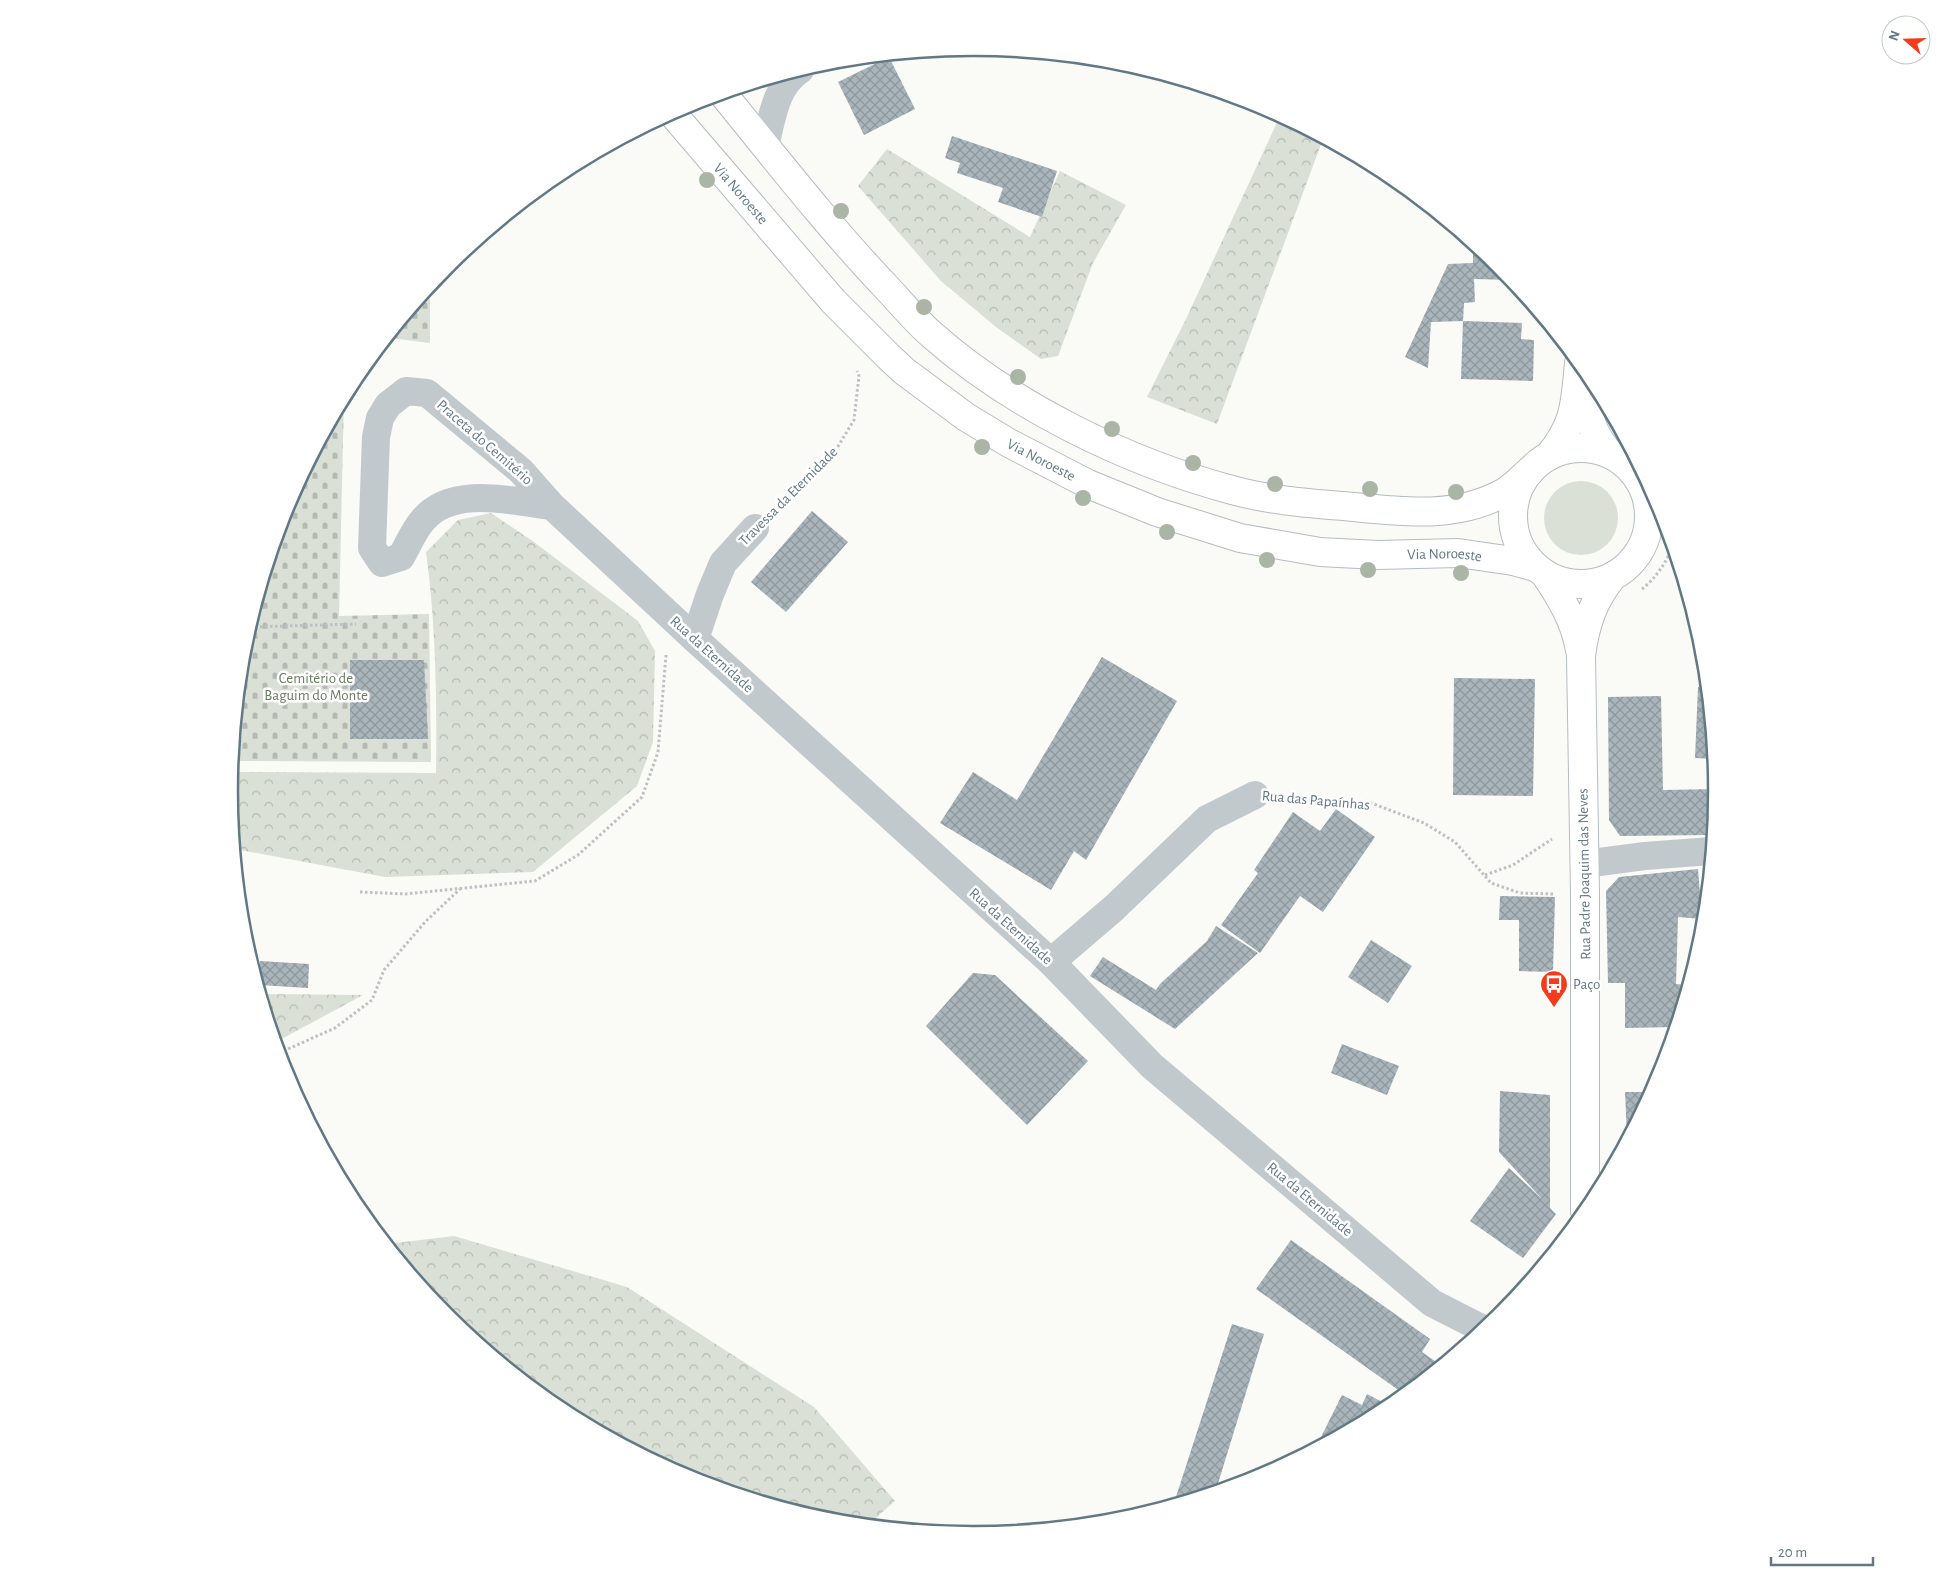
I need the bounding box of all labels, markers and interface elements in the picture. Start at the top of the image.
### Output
north arrow [1881,15,1931,65]
text: N [1886,29,1903,43]
street label: Via Noroeste [711,161,771,227]
street label: Praceta do Cemitério [434,397,535,488]
street label: Via Noroeste [1004,436,1078,484]
street label: Travessa da Eternidade [736,444,841,549]
street label: Via Noroeste [1407,546,1483,564]
street label: Rua da Eternidade [667,613,756,696]
park label: Cemitério de Baguim do Monte [264,671,368,703]
street label: Rua das Papaínhas [1261,788,1371,813]
street label: Rua Padre Joaquim das Neves [1576,788,1593,960]
street label: Rua da Eternidade [966,885,1055,968]
bus stop icon: Paço [1539,969,1569,1008]
place label: Paço [1573,977,1600,992]
street label: Rua da Eternidade [1264,1159,1355,1239]
scale bar [1771,1534,1874,1566]
text: 20 m [1778,1545,1807,1560]

